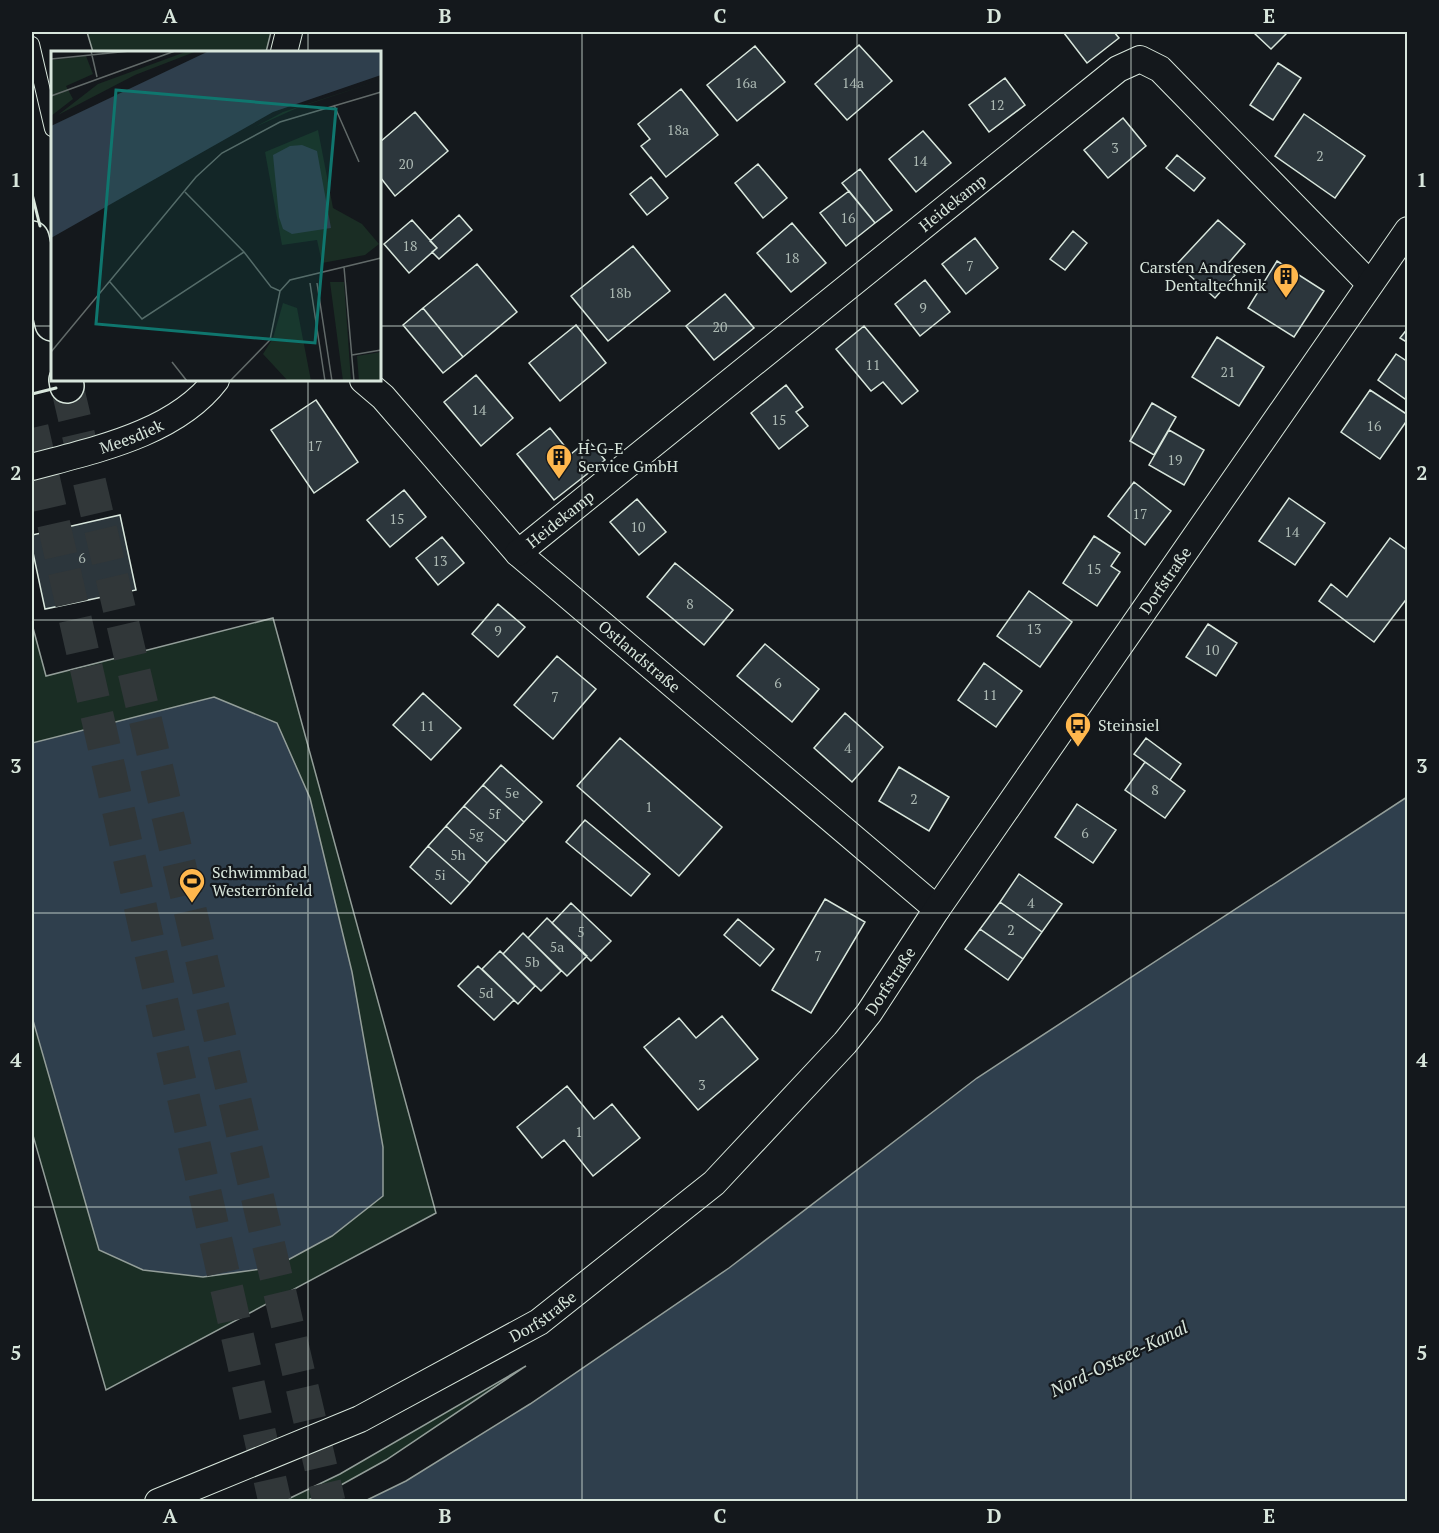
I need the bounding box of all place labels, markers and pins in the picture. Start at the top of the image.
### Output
place label: Carsten Andresen Dentaltechnik [1139,256,1267,296]
building icon: Carsten Andresen Dentaltechnik [1271,261,1301,299]
place label: H-G-E Service GmbH [578,437,679,477]
building icon: H-G-E Service GmbH [544,442,574,480]
bus stop icon: Steinsiel [1063,710,1093,748]
place label: Steinsiel [1098,714,1160,736]
place label: Schwimmbad Westerrönfeld [212,861,313,901]
sports icon: Schwimmbad Westerrönfeld [177,866,207,904]

